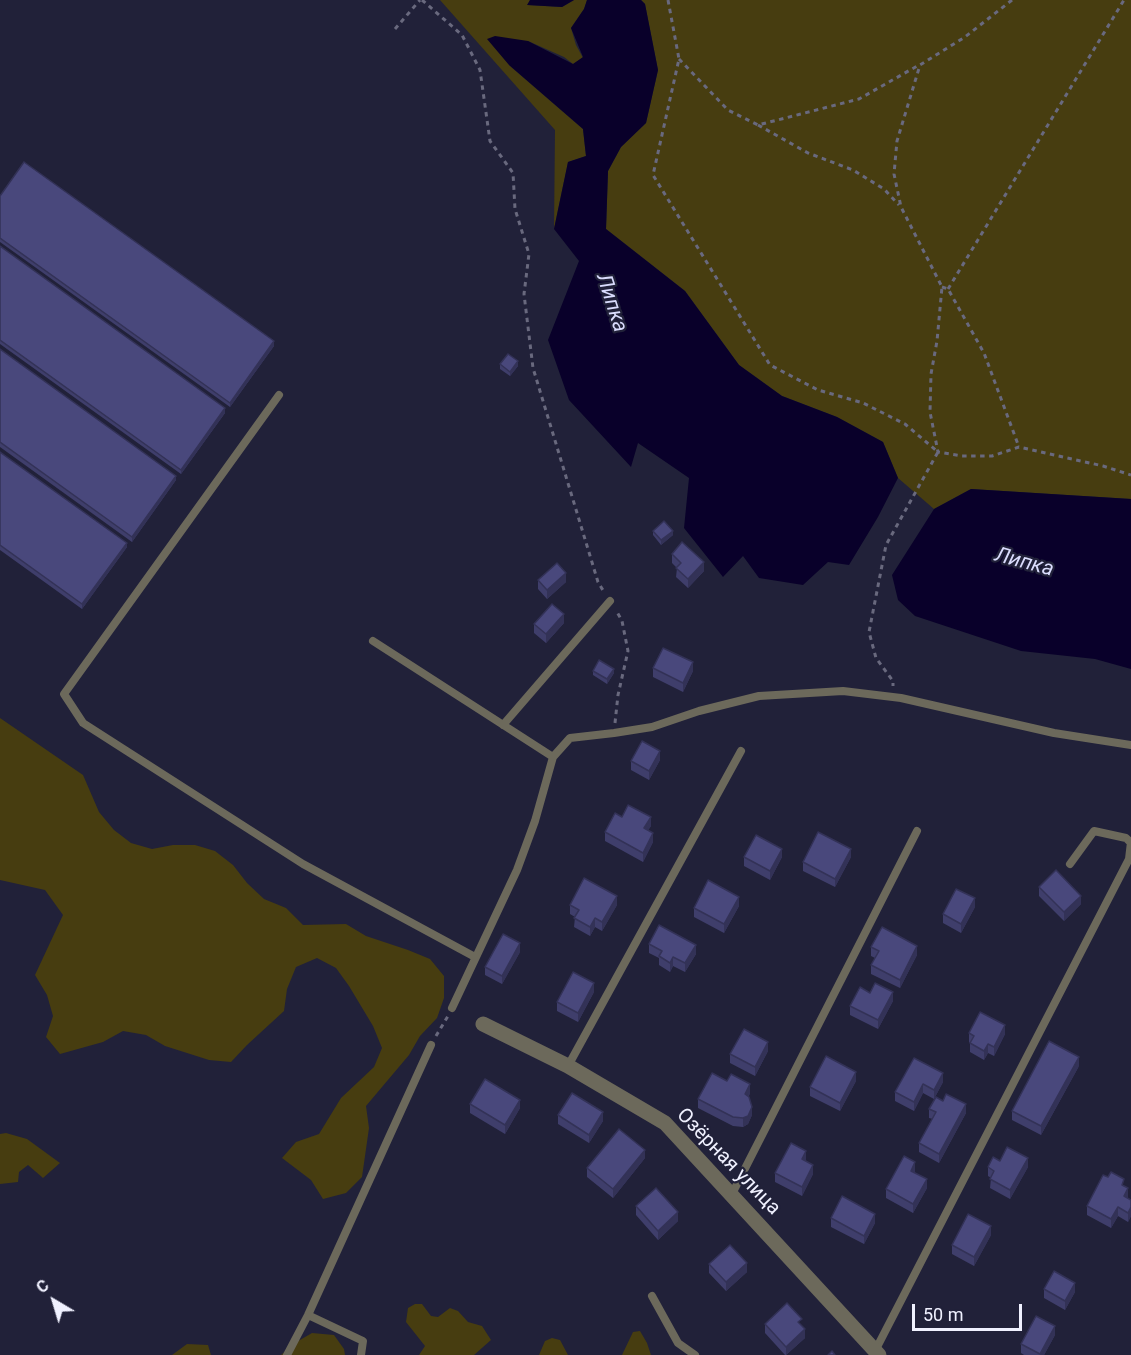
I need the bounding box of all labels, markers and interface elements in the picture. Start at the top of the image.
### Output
water label: Липка [590,271,632,335]
water label: Липка [992,543,1056,583]
street label: Озёрная улица [671,1104,785,1220]
north arrow [24,1271,84,1331]
text: С [33,1276,53,1297]
scale bar [915,1292,1024,1330]
text: 50 m [923,1304,963,1325]

